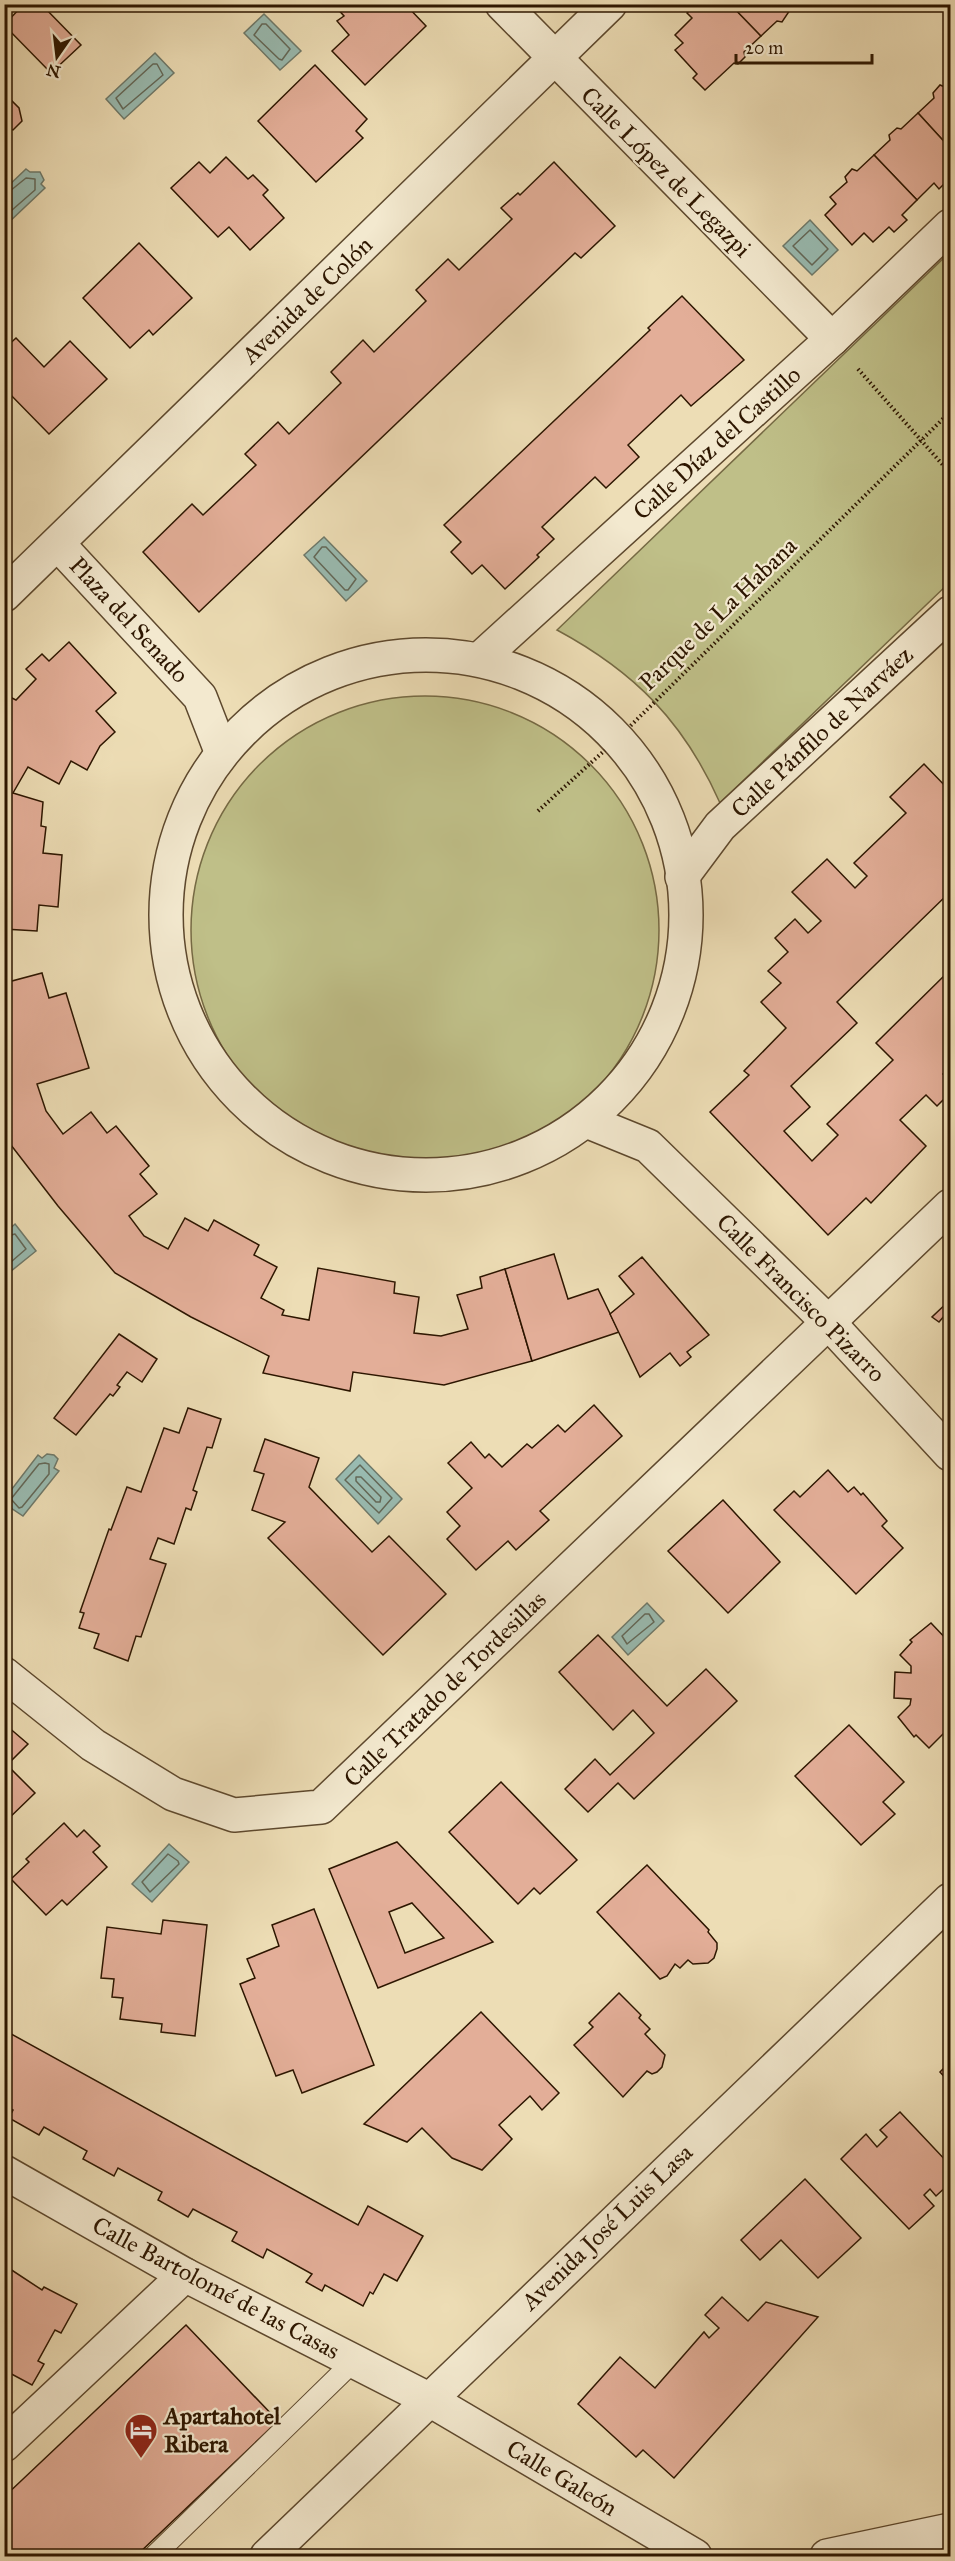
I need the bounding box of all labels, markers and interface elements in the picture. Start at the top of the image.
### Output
north arrow [27,27,87,87]
scale bar [736,27,872,65]
text: 20 m [745,37,783,59]
text: N [44,60,62,82]
street label: Calle López de Legazpi [574,80,758,264]
street label: Avenida de Colón [234,230,379,371]
street label: Calle Díaz del Castillo [627,360,807,526]
street label: Parque de La Habana [633,530,804,697]
street label: Plaza del Senado [63,551,195,689]
street label: Calle Pánfilo de Narváez [725,640,919,824]
street label: Calle Francisco Pizarro [710,1207,892,1389]
street label: Calle Tratado de Tordesillas [338,1585,552,1793]
street label: Avenida José Luis Lasa [514,2137,699,2317]
street label: Calle Bartolomé de las Casas [87,2210,345,2366]
place label: Apartahotel Ribera [162,2401,281,2459]
hotel icon: Apartahotel Ribera [123,2412,159,2459]
street label: Calle Galeón [501,2433,623,2523]

